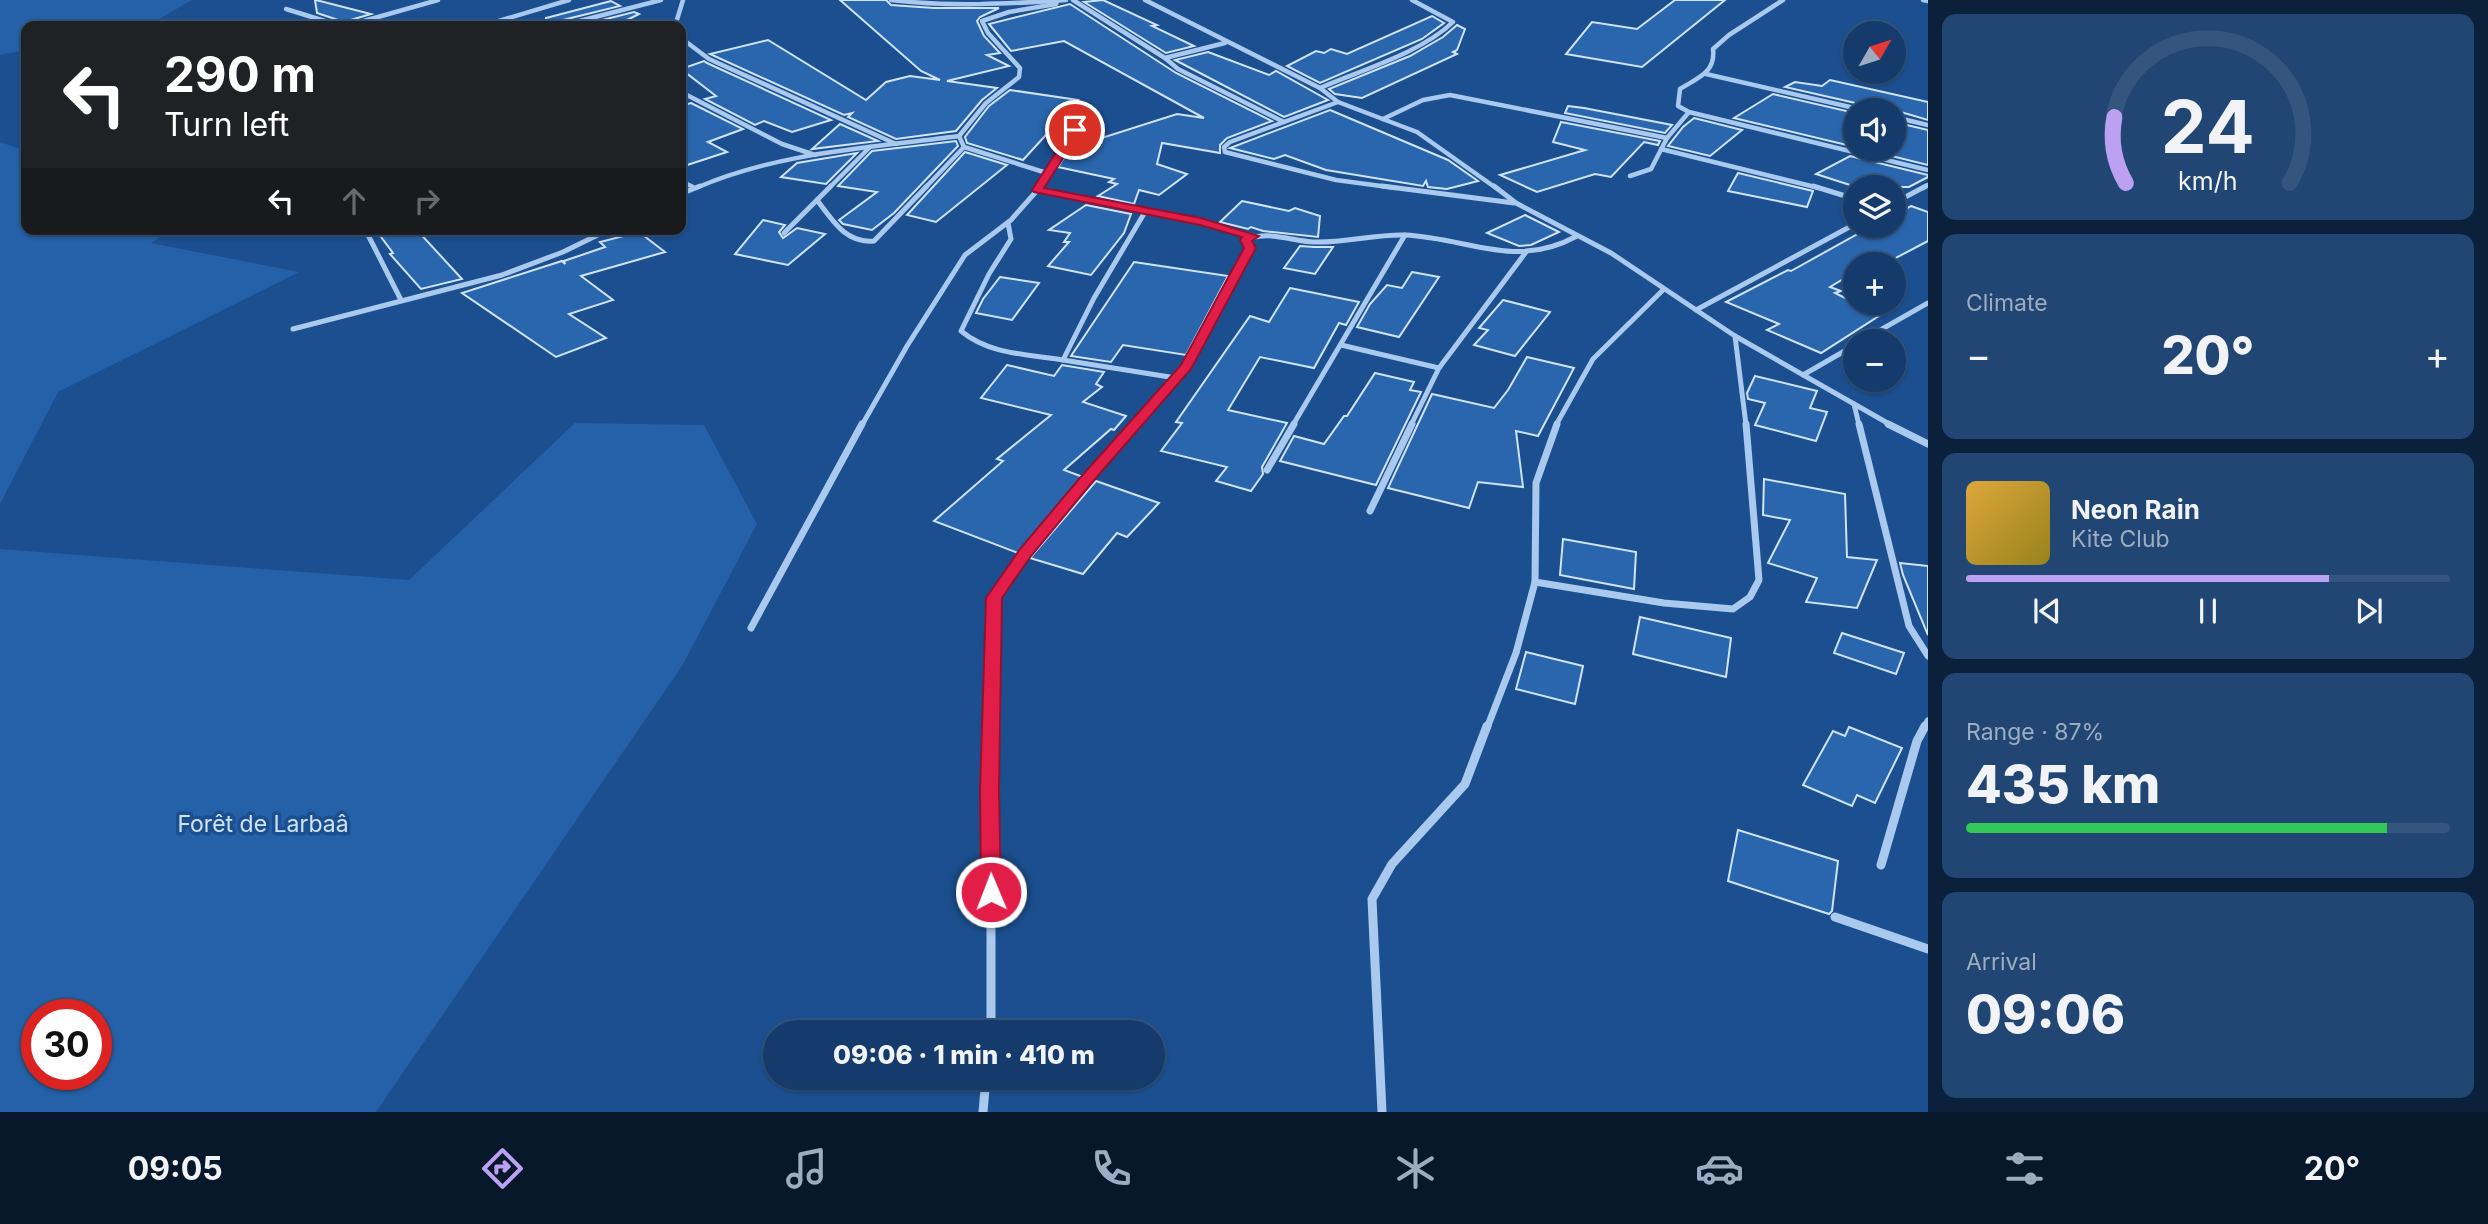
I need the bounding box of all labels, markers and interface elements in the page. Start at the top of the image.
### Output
north arrow [1843,21,1906,84]
map controls [1843,21,1906,392]
text: 290 m [164,45,316,104]
icon: left [49,49,140,140]
text: 24 [2161,82,2255,171]
button: sound [1843,98,1906,161]
pin [1045,100,1105,160]
text: Turn left [164,105,289,144]
icon: arrive [1056,111,1094,149]
text: km/h [2178,166,2238,196]
button: layers [1843,175,1906,238]
icon: left [262,182,300,220]
icon: ahead [335,182,373,220]
icon: right [408,182,446,220]
button: + [1843,252,1906,315]
text: Climate [1966,289,2048,317]
text: 20° [2161,324,2255,387]
button: − [1843,329,1906,392]
text: − [1966,332,1991,378]
text: + [2425,332,2450,378]
text: Neon Rain [2071,494,2200,525]
text: Kite Club [2071,525,2170,553]
icon: previous [2028,592,2066,630]
icon: pause [2189,592,2227,630]
icon: next [2350,592,2388,630]
text: Range · 87% [1966,718,2104,746]
text: 435 km [1966,753,2160,816]
park label: Forêt de Larbaâ [177,810,349,838]
position arrow [954,855,1028,929]
text: Arrival [1966,948,2037,976]
text: 09:06 [1966,983,2125,1046]
speed limit sign: 30 [21,999,112,1090]
text: 09:06 · 1 min · 410 m [833,1039,1095,1070]
icon: directions [478,1144,527,1193]
icon: music [782,1144,831,1193]
icon: phone [1087,1144,1136,1193]
icon: climate [1391,1144,1440,1193]
icon: car [1695,1144,1744,1193]
icon: filters [2000,1144,2049,1193]
text: 09:05 [128,1149,223,1188]
text: 20° [2304,1149,2360,1188]

